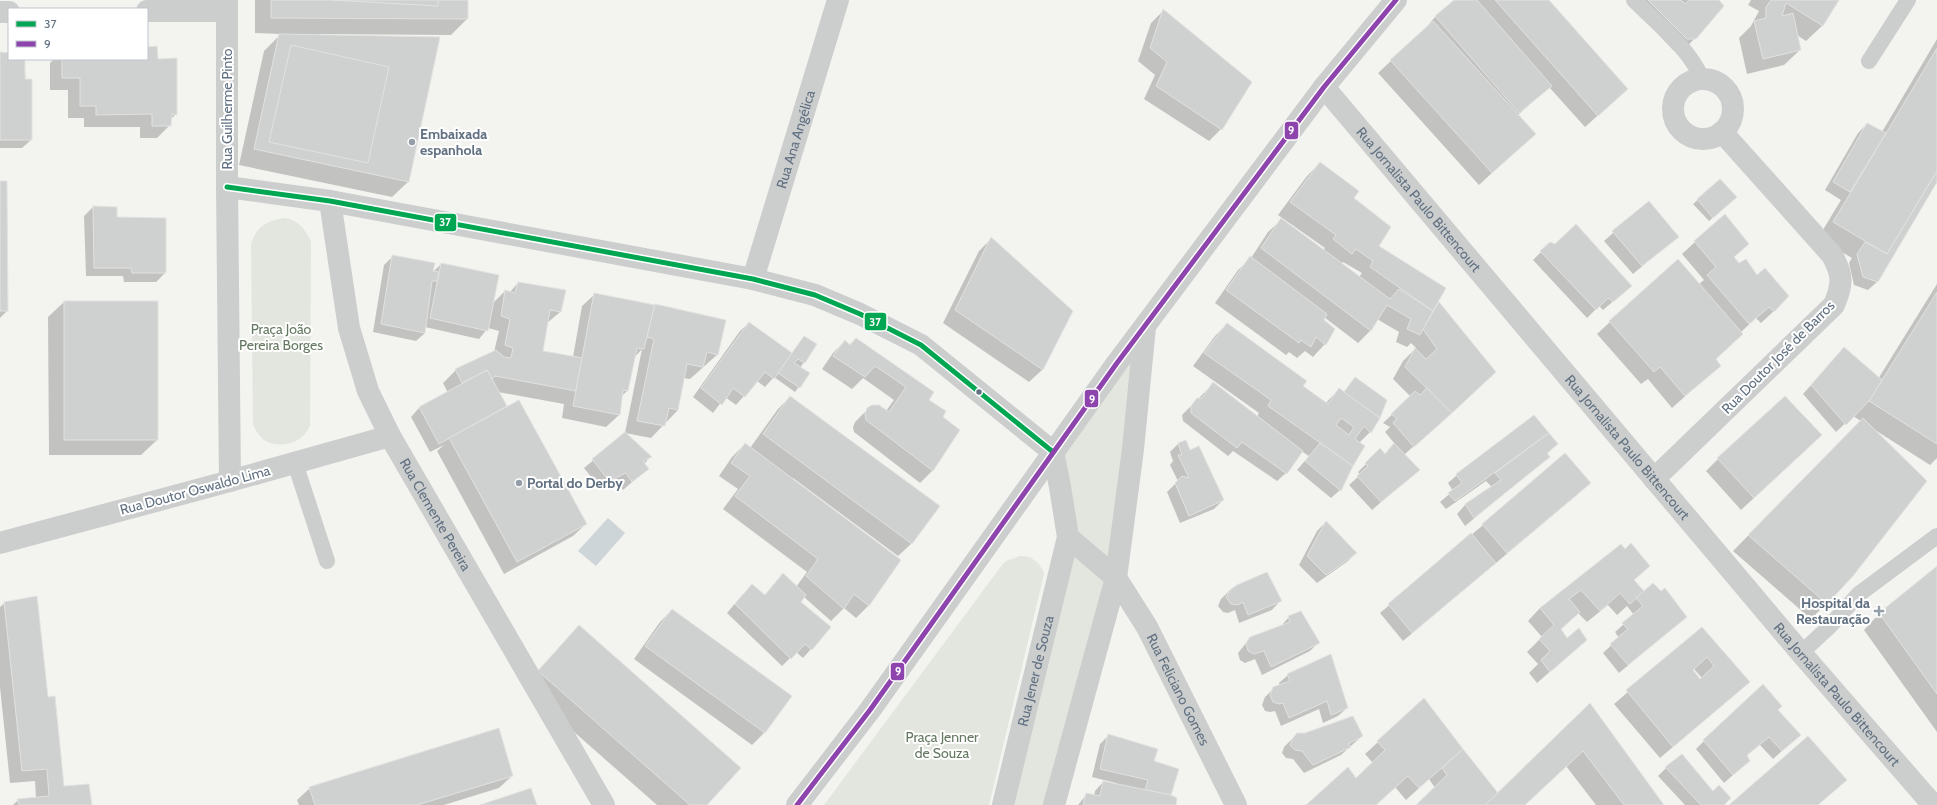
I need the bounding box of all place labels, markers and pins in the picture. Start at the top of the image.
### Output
place label: Embaixada espanhola [420,125,487,159]
marker: Embaixada espanhola [407,137,417,147]
unlabelled marker [974,387,984,397]
place label: Portal do Derby [527,474,623,492]
marker: Portal do Derby [514,478,524,488]
place label: Hospital da Restauração [1796,594,1870,628]
marker: Hospital da Restauração [1873,605,1885,617]

